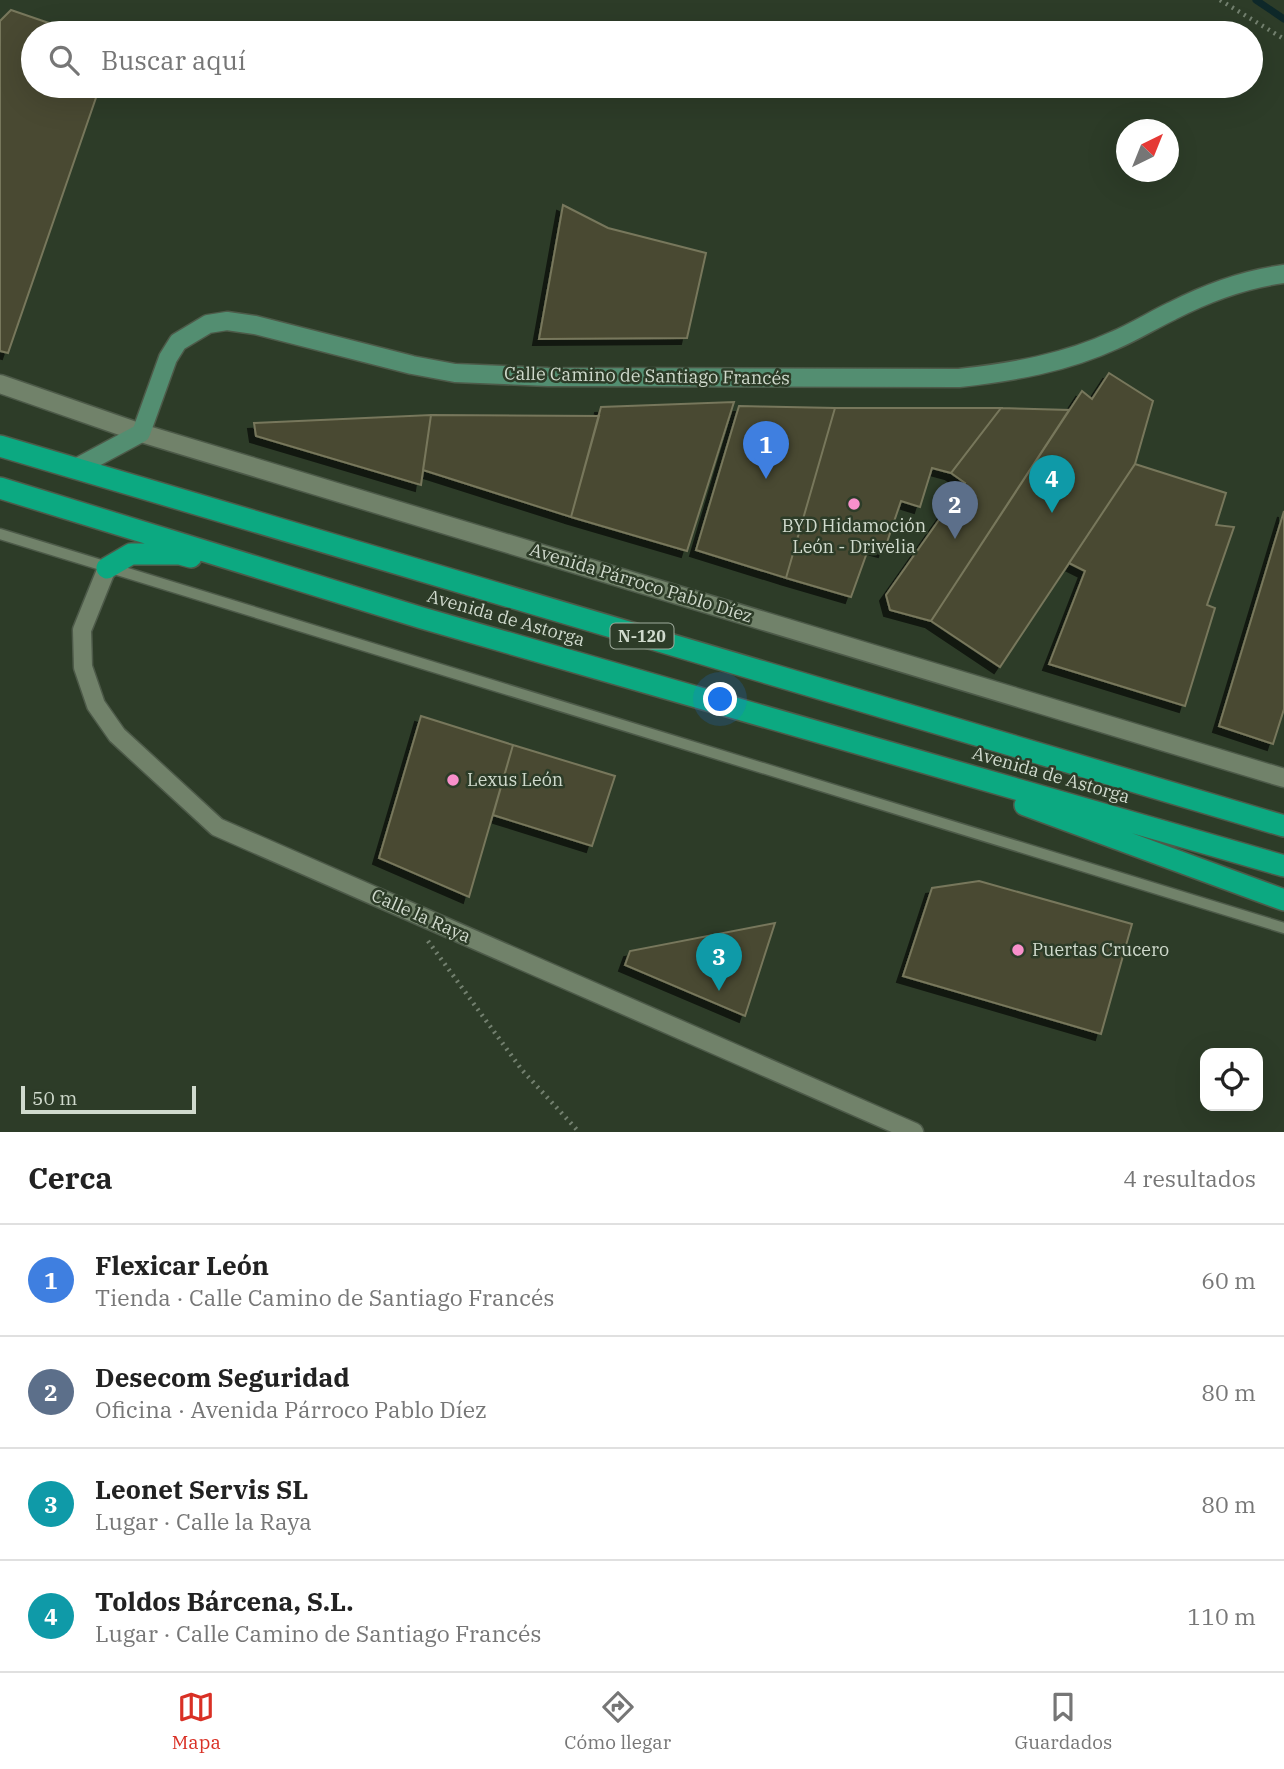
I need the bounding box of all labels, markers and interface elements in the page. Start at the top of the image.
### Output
search box [21,21,1263,98]
icon: search [45,41,83,79]
text: Buscar aquí [101,43,246,77]
north arrow [1116,119,1179,182]
street label: Calle Camino de Santiago Francés [504,362,790,389]
pin: 1 [743,421,789,479]
pin: 4 [1029,455,1075,513]
pin: 2 [932,481,978,539]
marker: BYD Hidamoción León - Drivelia [846,496,862,512]
place label: BYD Hidamoción León - Drivelia [782,514,926,558]
street label: Avenida Párroco Pablo Díez [527,538,755,627]
street label: Avenida de Astorga [425,584,588,651]
road number: N-120 [610,624,674,649]
your location [703,682,737,716]
street label: Avenida de Astorga [970,741,1133,808]
place label: Lexus León [467,768,563,791]
marker: Lexus León [445,772,461,788]
street label: Calle la Raya [368,883,475,948]
pin: 3 [696,933,742,991]
place label: Puertas Crucero [1032,938,1169,961]
marker: Puertas Crucero [1010,942,1026,958]
map controls [1200,1048,1263,1111]
button: locate [1200,1048,1263,1111]
scale bar [21,1083,196,1115]
text: 50 m [32,1086,77,1110]
text: Cerca [28,1158,113,1197]
text: 4 resultados [1123,1163,1256,1193]
text: Flexicar León [95,1248,269,1282]
text: 1 [44,1265,58,1295]
text: 60 m [1201,1265,1256,1295]
text: Tienda · Calle Camino de Santiago Francés [95,1282,554,1312]
text: Desecom Seguridad [95,1360,350,1394]
text: 2 [44,1377,58,1407]
text: 80 m [1201,1377,1256,1407]
text: Oficina · Avenida Párroco Pablo Díez [95,1394,487,1424]
text: Leonet Servis SL [95,1472,308,1506]
text: 3 [44,1489,58,1519]
text: 80 m [1201,1489,1256,1519]
text: Lugar · Calle la Raya [95,1506,312,1536]
text: Toldos Bárcena, S.L. [95,1584,354,1618]
text: 4 [44,1601,58,1631]
text: 110 m [1187,1601,1256,1631]
text: Lugar · Calle Camino de Santiago Francés [95,1618,542,1648]
tab: Mapa [172,1688,221,1754]
tab: Cómo llegar [564,1688,671,1754]
tab: Guardados [1015,1688,1112,1754]

